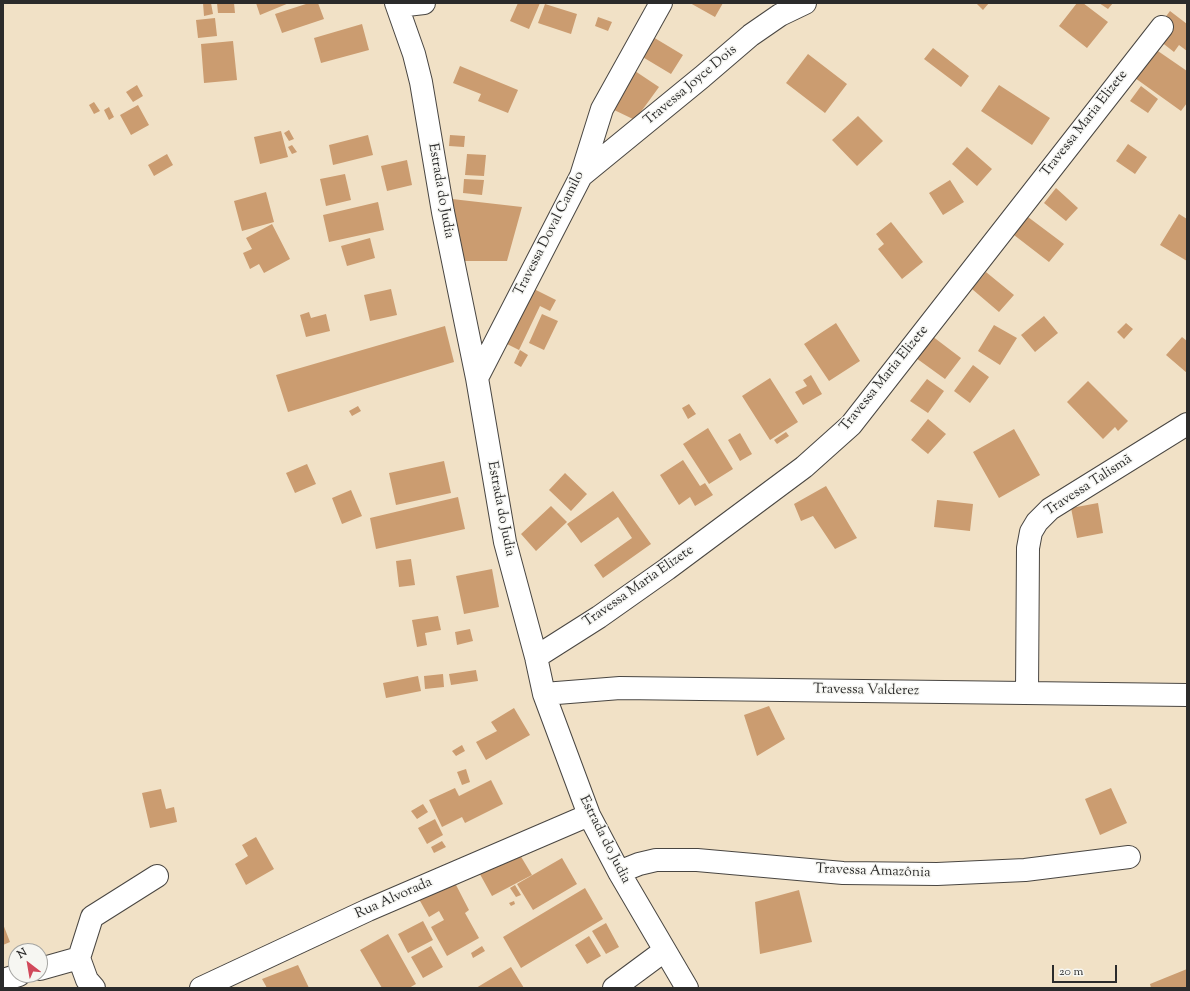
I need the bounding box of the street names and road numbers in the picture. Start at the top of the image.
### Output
street label: Travessa Joyce Dois [641,42,741,130]
street label: Travessa Maria Elizete [1038,67,1132,181]
street label: Estrada do Judia [423,142,457,240]
street label: Travessa Doval Camilo [511,169,589,299]
street label: Travessa Maria Elizete [837,323,933,435]
street label: Travessa Talismã [1042,452,1136,520]
street label: Estrada do Judia [483,460,517,558]
street label: Travessa Maria Elizete [580,542,698,632]
street label: Travessa Valderez [813,682,919,700]
street label: Estrada do Judia [575,793,633,887]
street label: Travessa Amazônia [815,862,931,882]
street label: Rua Alvorada [353,875,435,923]

